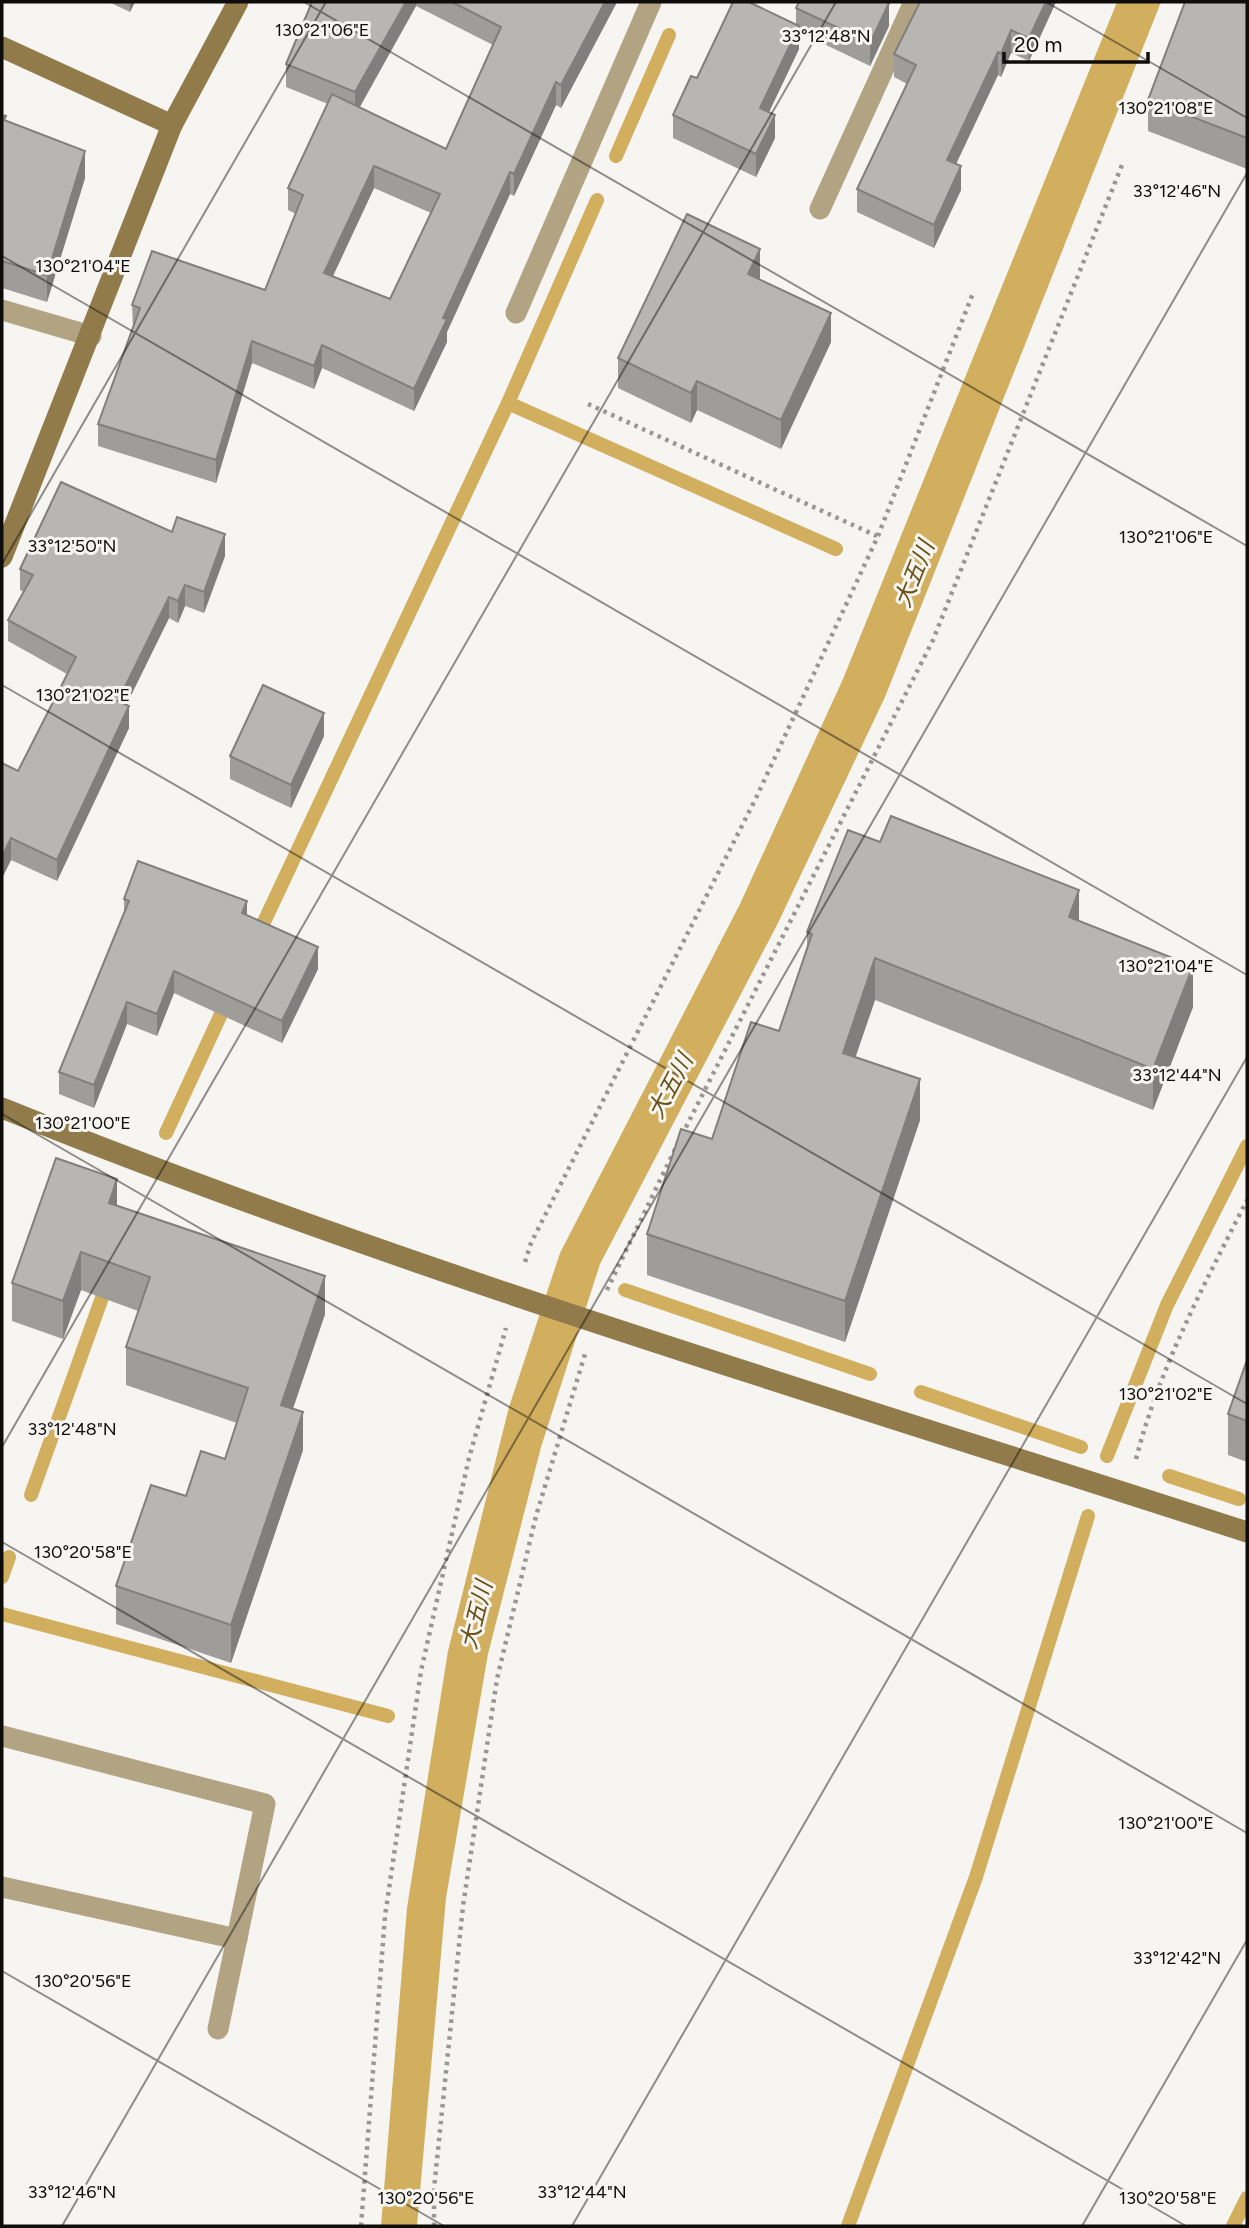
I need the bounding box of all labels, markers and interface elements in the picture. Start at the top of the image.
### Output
text: 130°21'06"E [275,19,369,41]
scale bar [1004,21,1148,65]
text: 33°12'48"N [781,25,871,47]
text: 20 m [1014,32,1062,57]
text: 130°21'08"E [1118,97,1214,119]
text: 33°12'46"N [1133,180,1221,202]
text: 130°21'04"E [35,255,131,277]
text: 130°21'06"E [1119,526,1213,548]
water label: 大五川 [888,534,941,611]
text: 33°12'50"N [28,535,116,557]
text: 130°21'02"E [36,684,130,706]
text: 130°21'04"E [1118,955,1214,977]
water label: 大五川 [641,1046,700,1123]
text: 33°12'44"N [1132,1064,1222,1086]
text: 130°21'00"E [35,1112,131,1134]
text: 130°21'02"E [1119,1383,1213,1405]
text: 33°12'48"N [27,1418,117,1440]
text: 130°20'58"E [34,1541,132,1563]
water label: 大五川 [454,1575,499,1652]
text: 130°21'00"E [1118,1812,1214,1834]
text: 33°12'42"N [1133,1947,1221,1969]
text: 130°20'56"E [34,1970,132,1992]
text: 33°12'46"N [28,2181,116,2203]
text: 33°12'44"N [537,2181,627,2203]
text: 130°20'56"E [377,2187,475,2209]
text: 130°20'58"E [1119,2187,1217,2209]

